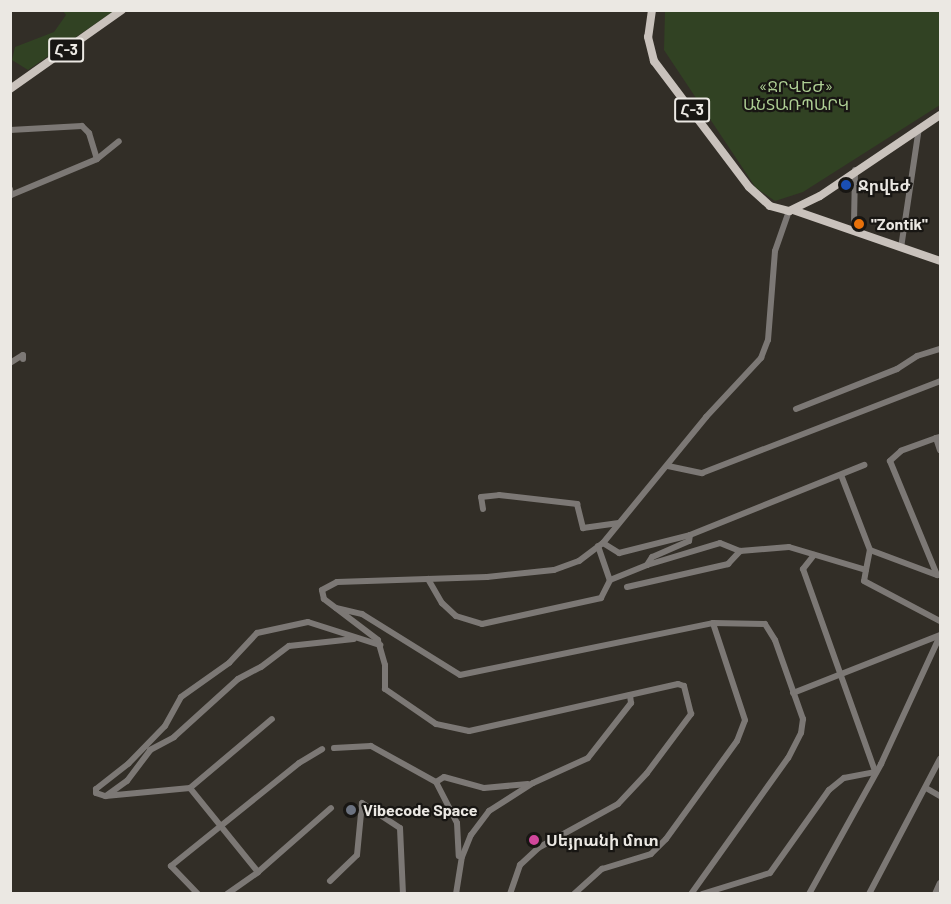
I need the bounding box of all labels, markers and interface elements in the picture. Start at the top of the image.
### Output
road number: Հ-3 [48,38,84,62]
park label: «ՋՐՎԵԺ» ԱՆՏԱՌՊԱՐԿ [743,76,849,114]
road number: Հ-3 [674,98,710,122]
place label: Ջրվեժ [858,175,910,195]
marker: Ջրվեժ [839,178,853,192]
place label: "Zontik" [871,214,928,234]
marker: "Zontik" [852,217,866,231]
place label: Vibecode Space [363,800,477,820]
marker: Vibecode Space [344,803,358,817]
place label: Սեյրանի մոտ [546,830,659,850]
marker: Սեյրանի մոտ [527,833,541,847]

